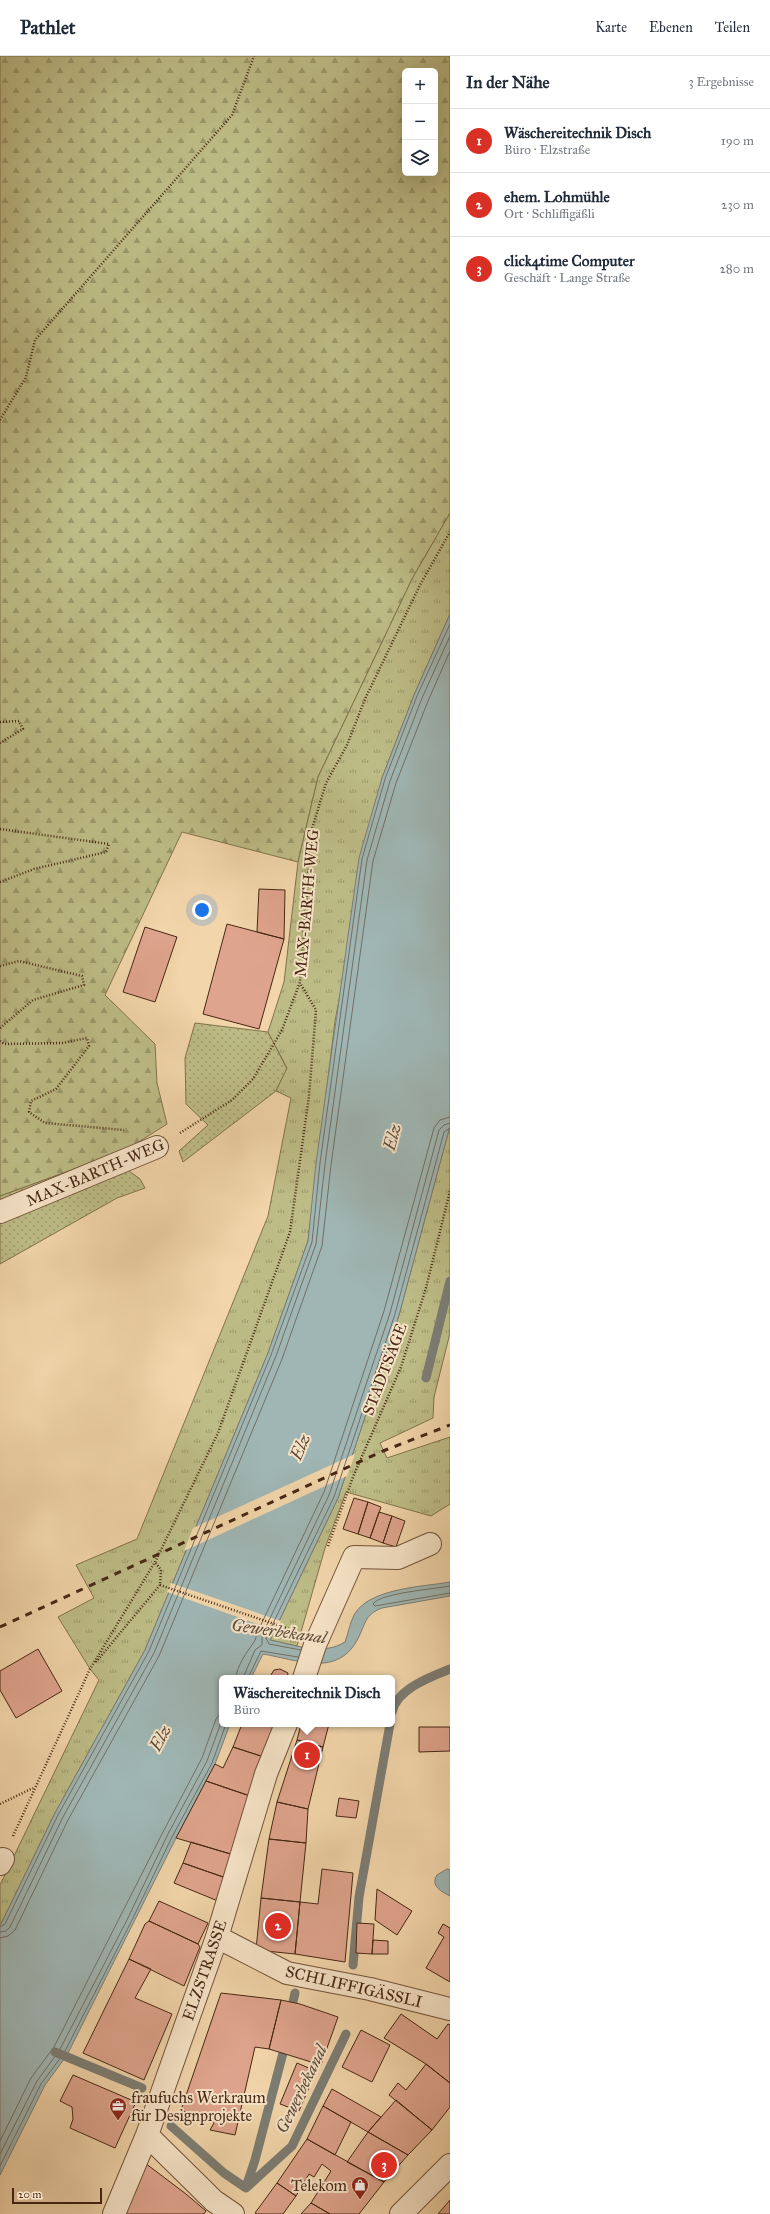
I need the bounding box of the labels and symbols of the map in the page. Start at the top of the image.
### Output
street label: MAX-BARTH-WEG [291,828,322,978]
your location [192,900,212,920]
water label: Elz [379,1121,406,1154]
street label: MAX-BARTH-WEG [23,1135,167,1210]
street label: STADTSÄGE [357,1320,411,1418]
water label: Elz [285,1431,315,1464]
water label: Gewerbekanal [230,1614,329,1649]
water label: Elz [144,1721,176,1756]
pin: 1 [294,1740,320,1770]
pin: 2 [265,1911,291,1941]
street label: ELZSTRASSE [178,1917,231,2023]
street label: SCHLIFFIGÄSSLI [284,1961,424,2011]
water label: Gewerbekanal [271,2040,332,2137]
place label: fraufuchs Werkraum für Designprojekte [131,2088,266,2126]
office icon: fraufuchs Werkraum für Designprojekte [108,2096,128,2121]
pin: 3 [371,2150,397,2180]
shop icon: Telekom [350,2175,370,2200]
place label: Telekom [291,2176,348,2195]
scale bar [12,2186,102,2205]

